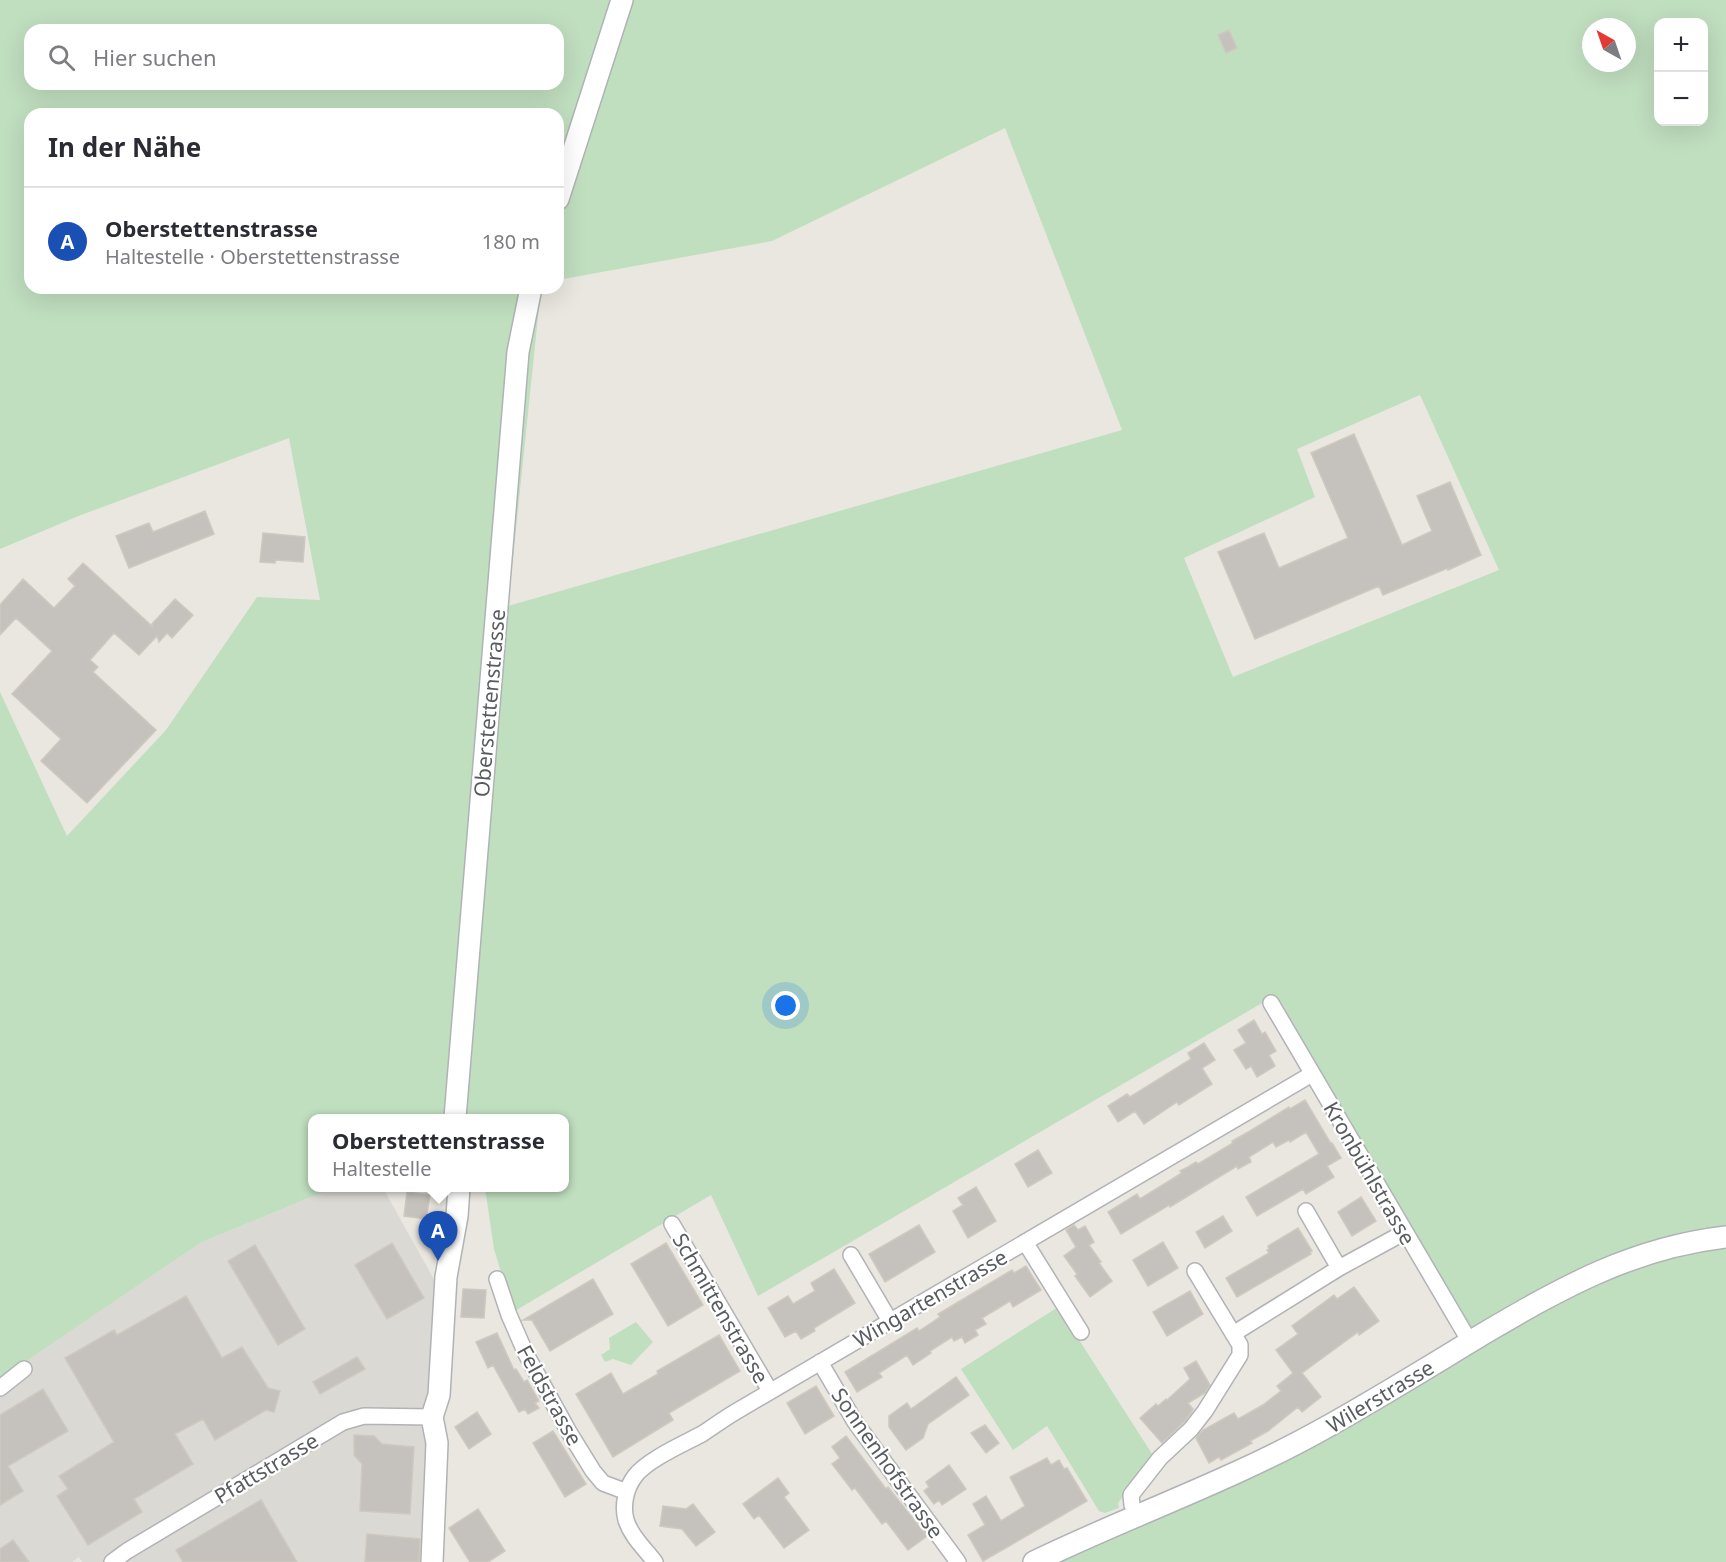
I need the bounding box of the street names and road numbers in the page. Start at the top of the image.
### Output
street label: Oberstettenstrasse [467,608,511,798]
street label: Kronbühlstrasse [1318,1096,1422,1250]
street label: Schmittenstrasse [667,1228,775,1388]
street label: Wingartenstrasse [848,1243,1012,1353]
street label: Feldstrasse [511,1340,589,1450]
street label: Wilerstrasse [1321,1353,1439,1439]
street label: Sonnenhofstrasse [826,1382,950,1544]
street label: Pfattstrasse [209,1426,323,1510]

